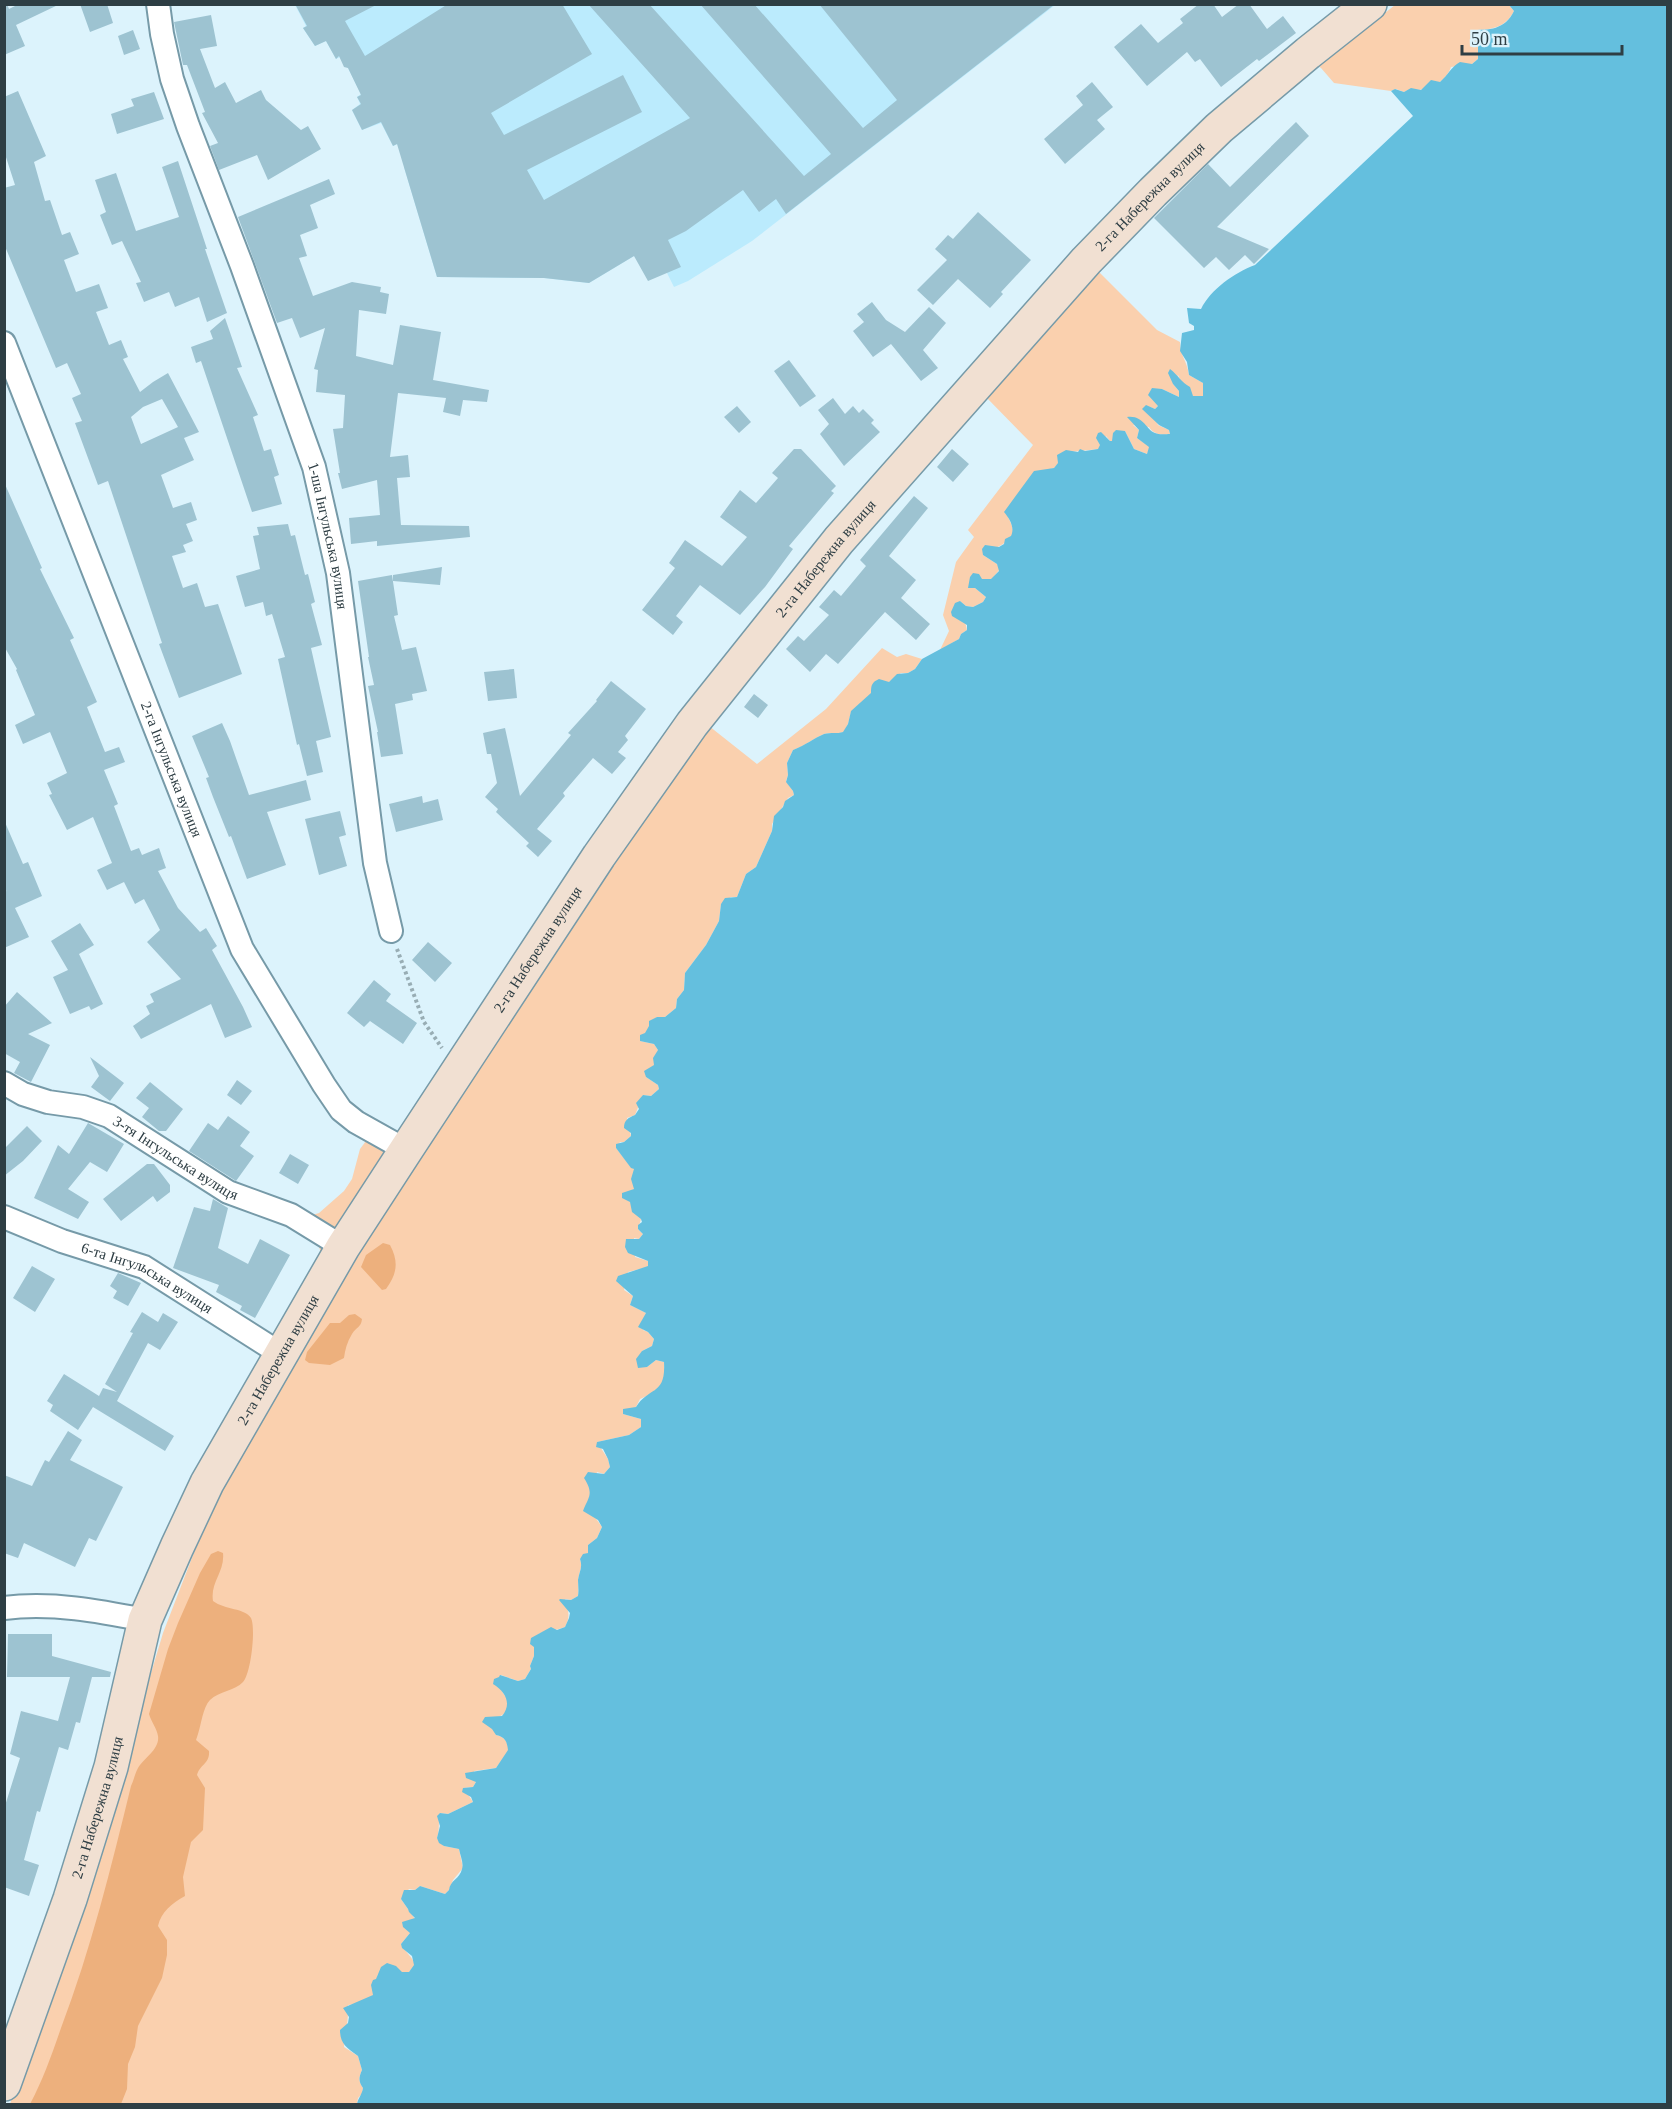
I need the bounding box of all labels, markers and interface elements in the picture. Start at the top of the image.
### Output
scale bar [1462,18,1622,56]
text: 50 m [1471,29,1508,49]
street label: 2-га Набережна вулиця [1092,139,1208,254]
street label: 1-ша Інгульська вулиця [305,460,351,610]
street label: 2-га Набережна вулиця [773,496,879,620]
street label: 2-га Інгульська вулиця [138,699,205,839]
street label: 2-га Набережна вулиця [491,883,585,1015]
street label: 3-тя Інгульська вулиця [110,1113,240,1203]
street label: 6-та Інгульська вулиця [79,1240,216,1317]
street label: 2-га Набережна вулиця [234,1292,322,1428]
street label: 2-га Набережна вулиця [69,1735,126,1881]

